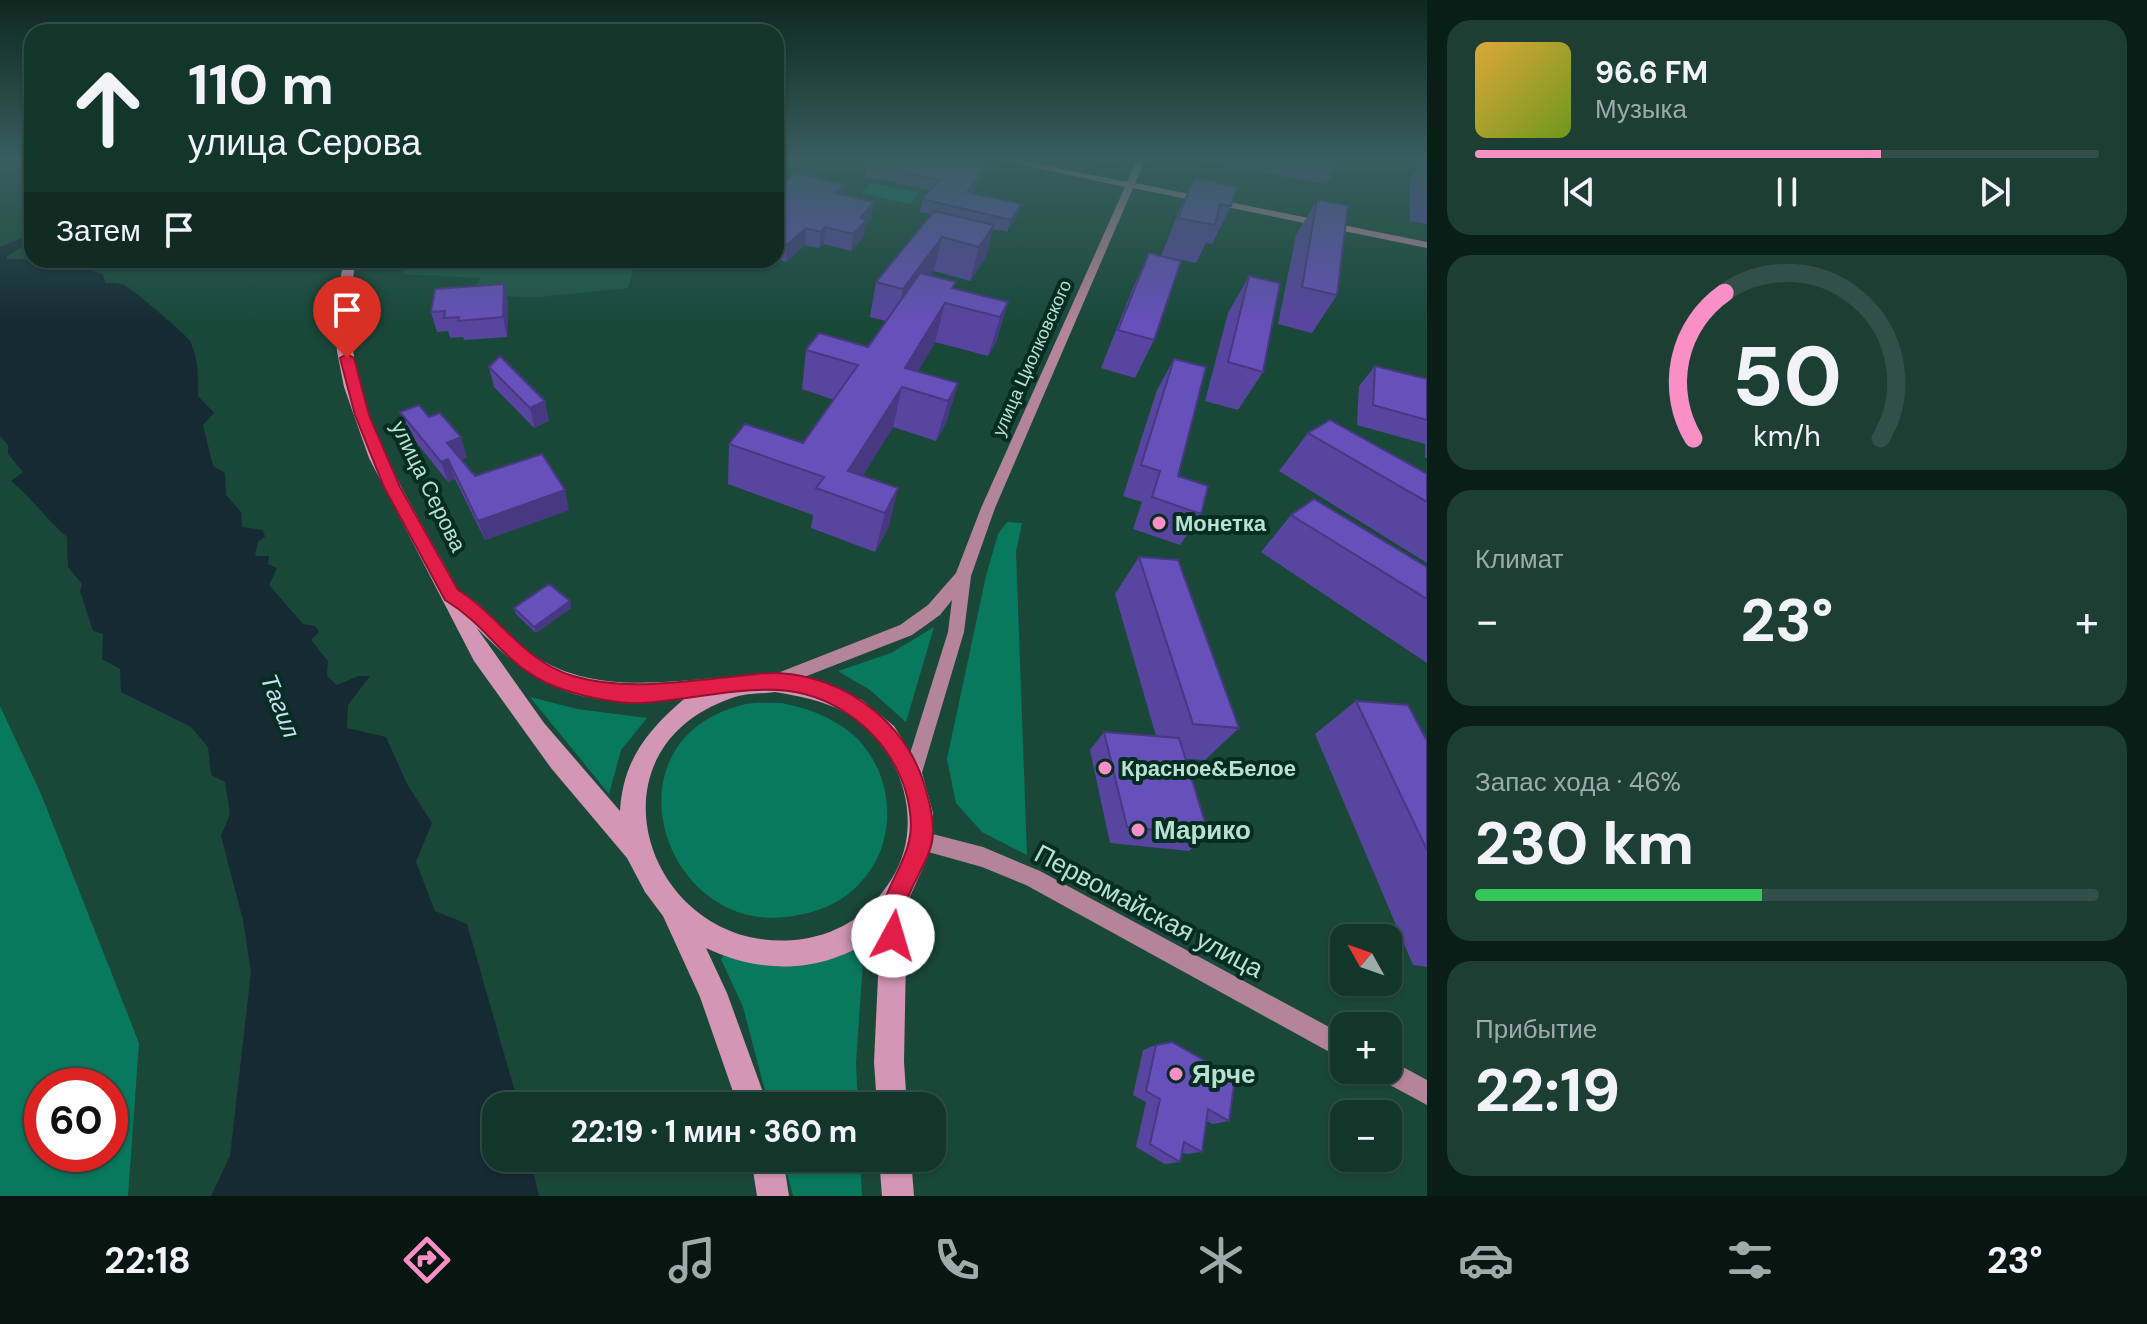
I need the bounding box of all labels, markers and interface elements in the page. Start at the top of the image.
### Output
text: 110 m [188,48,334,121]
text: 96.6 FM [1595,53,1708,92]
icon: ahead [56,56,160,160]
text: Музыка [1595,92,1687,126]
text: улица Серова [188,119,421,166]
icon: previous [1557,170,1601,214]
icon: pause [1765,170,1809,214]
icon: next [1973,170,2017,214]
icon: arrive [157,208,201,252]
text: Затем [56,211,141,250]
pin [313,276,381,358]
street label: улица Циолковского [987,276,1077,440]
icon: arrive [325,288,369,332]
text: 50 [1732,321,1842,430]
street label: улица Серова [384,416,473,557]
text: km/h [1753,418,1821,455]
place label: Монетка [1175,509,1267,538]
marker: Монетка [1150,514,1168,532]
text: Климат [1475,542,1564,576]
text: 23° [1741,581,1833,660]
text: − [1475,592,1499,650]
text: + [2075,592,2099,650]
water label: Тагил [254,669,307,743]
place label: Красное&Белое [1121,754,1296,783]
marker: Красное&Белое [1096,759,1114,777]
text: Запас хода · 46% [1475,765,1681,799]
text: 230 km [1475,804,1694,883]
place label: Марико [1154,813,1251,847]
marker: Марико [1129,821,1147,839]
street label: Первомайская улица [1029,836,1270,986]
position arrow [851,894,935,978]
north arrow [1330,924,1402,996]
map controls [1330,924,1402,1172]
button: + [1330,1012,1402,1084]
text: Прибытие [1475,1012,1597,1046]
text: 22:19 [1475,1051,1620,1130]
place label: Ярче [1192,1057,1255,1091]
marker: Ярче [1167,1065,1185,1083]
speed limit sign: 60 [24,1068,128,1172]
button: − [1330,1100,1402,1172]
text: 22:19 · 1 мин · 360 m [571,1112,857,1151]
icon: directions [399,1232,455,1288]
icon: music [664,1232,720,1288]
icon: phone [929,1232,985,1288]
icon: climate [1193,1232,1249,1288]
icon: car [1458,1232,1514,1288]
icon: filters [1722,1232,1778,1288]
text: 22:18 [104,1237,191,1284]
text: 23° [1987,1237,2043,1284]

